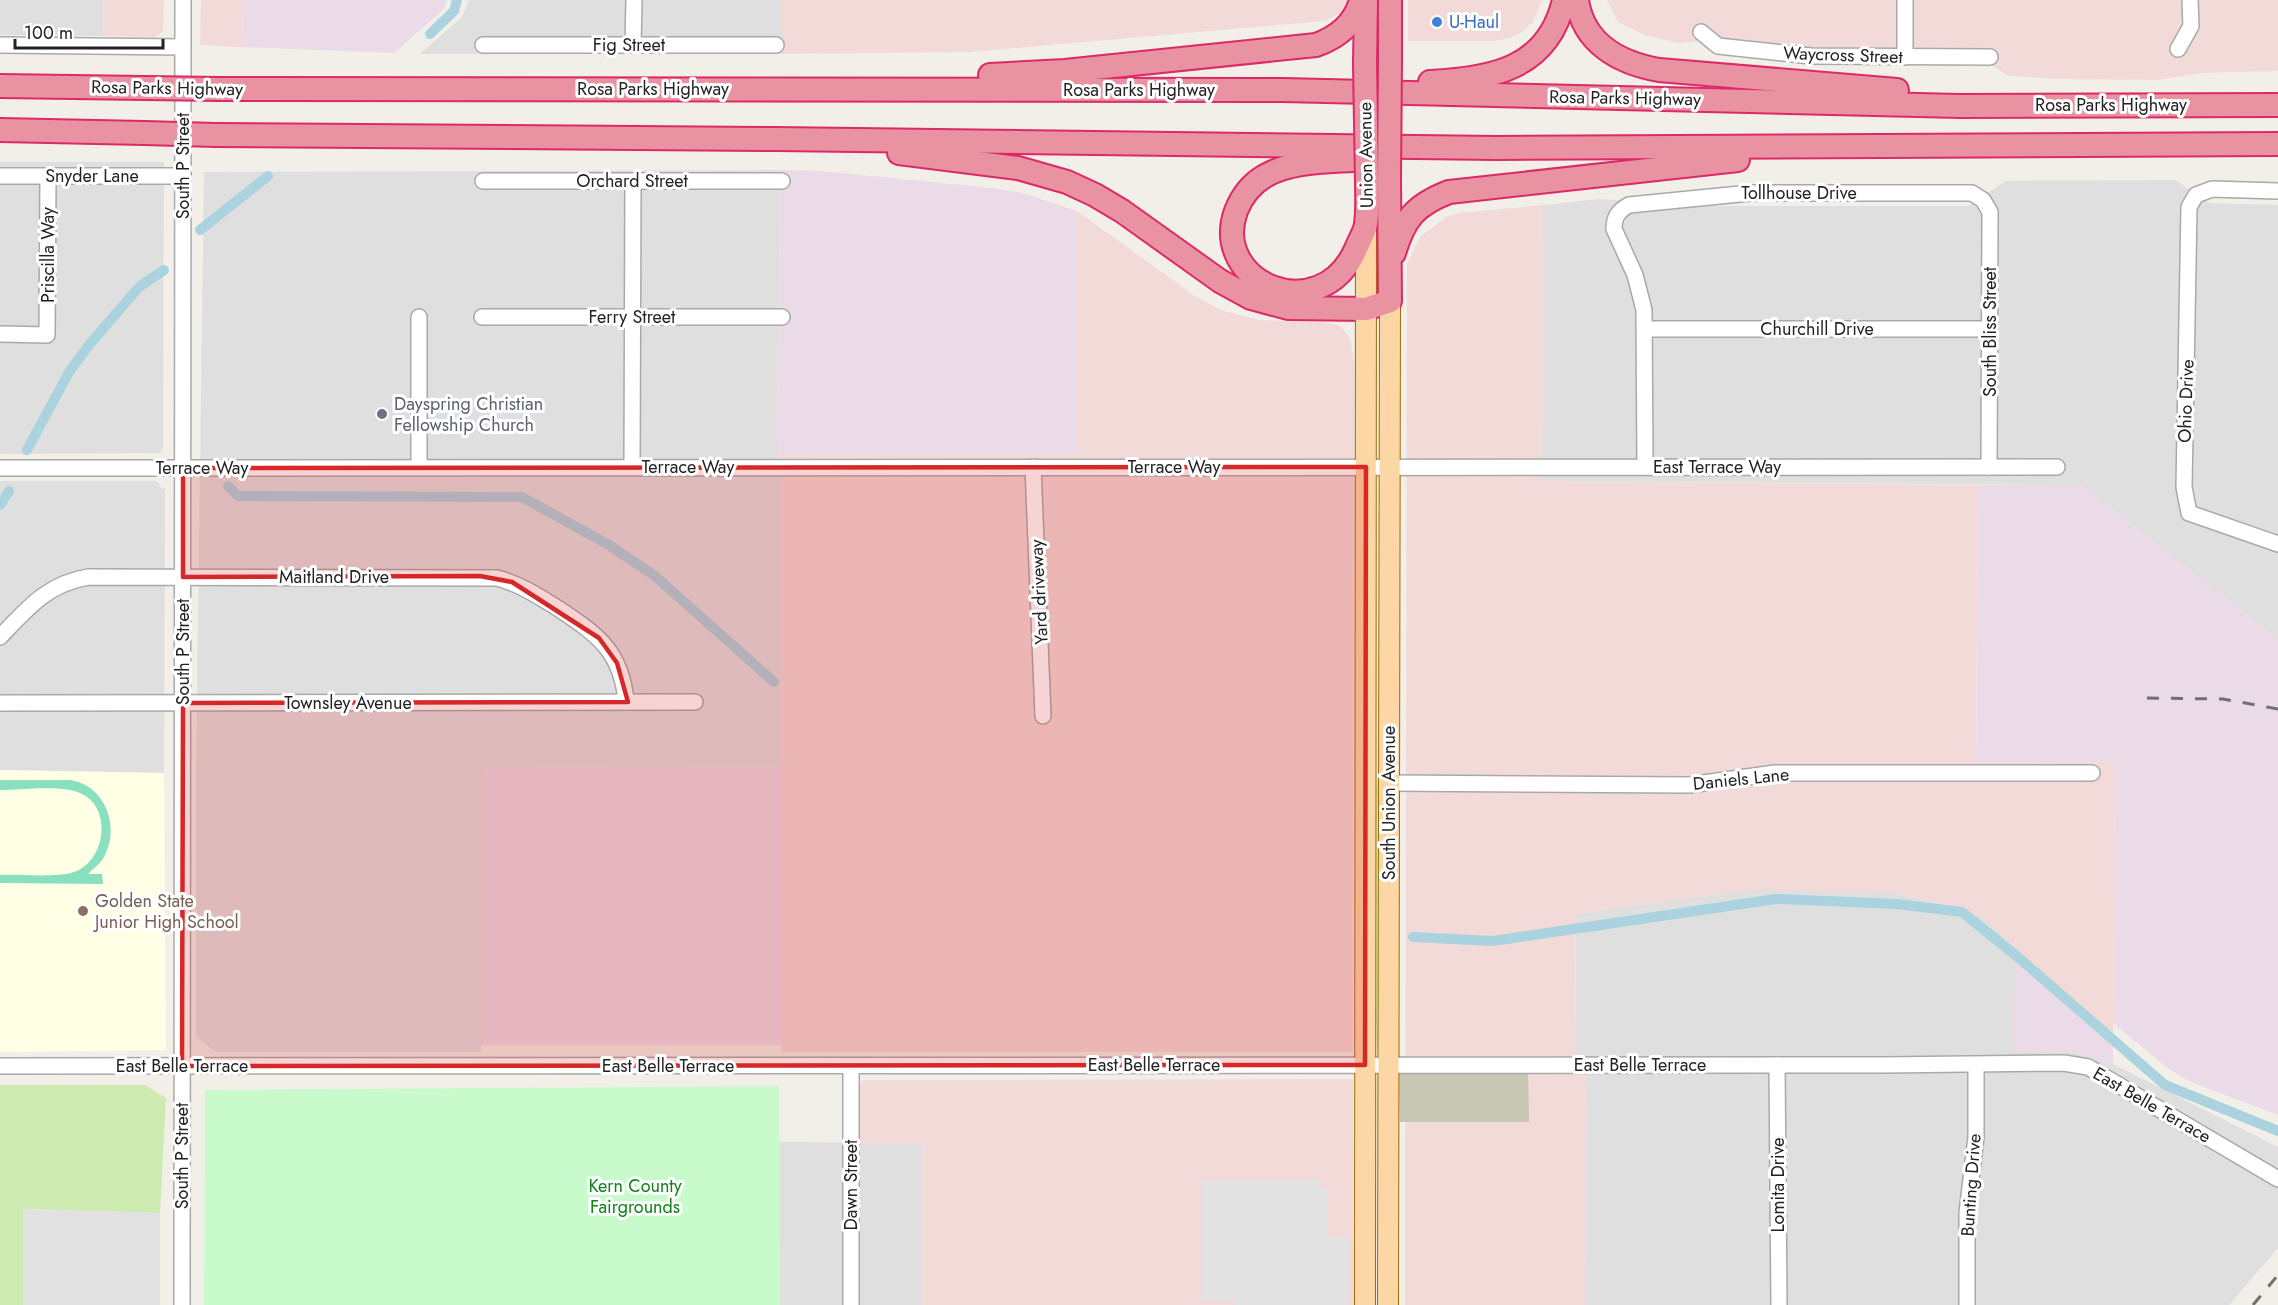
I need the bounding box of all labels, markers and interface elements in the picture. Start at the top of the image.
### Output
place label: U-Haul [1449,9,1499,35]
scale bar [15,12,164,50]
marker: U-Haul [1430,15,1444,29]
text: 100 m [24,20,73,46]
street label: Fig Street [593,32,666,58]
street label: Waycross Street [1783,40,1904,70]
street label: Rosa Parks Highway [91,74,243,102]
street label: Rosa Parks Highway [577,76,729,102]
street label: Rosa Parks Highway [1063,77,1215,103]
street label: Rosa Parks Highway [1549,84,1701,112]
street label: Rosa Parks Highway [2035,92,2187,118]
street label: Union Avenue [1352,102,1380,208]
street label: South P Street [170,112,196,219]
street label: Snyder Lane [45,163,139,189]
street label: Orchard Street [576,168,688,194]
street label: Tollhouse Drive [1741,180,1857,206]
street label: Priscilla Way [35,207,61,303]
street label: South Bliss Street [1977,266,2003,397]
street label: Ferry Street [589,304,676,330]
street label: Churchill Drive [1760,316,1874,342]
street label: Ohio Drive [2172,359,2200,443]
place label: Dayspring Christian Fellowship Church [394,391,543,438]
marker: Dayspring Christian Fellowship Church [375,407,389,421]
street label: Terrace Way [642,454,734,480]
street label: Terrace Way [1128,454,1220,480]
street label: East Terrace Way [1653,454,1781,480]
street label: Terrace Way [156,455,248,481]
street label: Yard driveway [1023,539,1055,645]
street label: Maitland Drive [279,564,389,590]
street label: South P Street [170,598,196,705]
street label: Townsley Avenue [284,690,412,716]
street label: South Union Avenue [1376,726,1402,880]
street label: Daniels Lane [1692,761,1790,797]
place label: Golden State Junior High School [93,888,239,935]
marker: Golden State Junior High School [76,904,90,918]
street label: East Belle Terrace [1088,1052,1220,1078]
street label: East Belle Terrace [1574,1052,1706,1078]
street label: East Belle Terrace [116,1053,248,1079]
street label: East Belle Terrace [602,1053,734,1079]
street label: East Belle Terrace [2088,1061,2216,1149]
street label: South P Street [169,1102,195,1209]
street label: Bunting Drive [1954,1133,1988,1237]
street label: Lomita Drive [1765,1137,1791,1233]
street label: Dawn Street [838,1139,864,1230]
park label: Kern County Fairgrounds [588,1173,682,1220]

